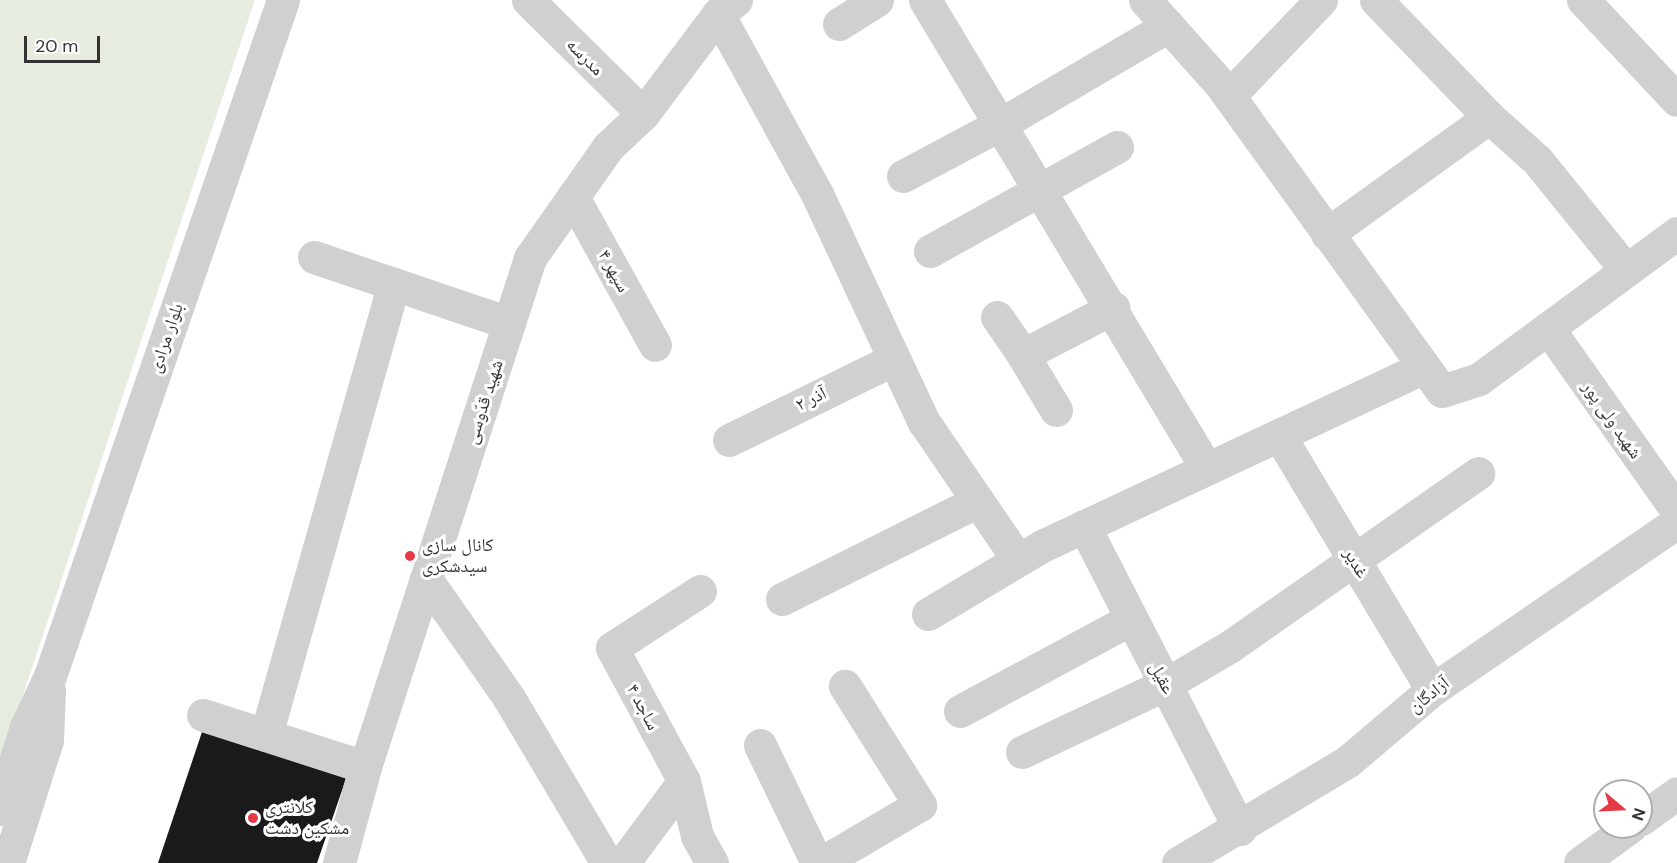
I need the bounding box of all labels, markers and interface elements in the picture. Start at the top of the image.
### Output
scale bar [27,24,104,62]
text: 20 m [35,34,78,58]
street label: مدرسه [562,34,608,80]
street label: سپهر ۴ [594,246,634,296]
street label: بلوار مرادی [144,300,188,376]
street label: شهید قدّوسی [460,357,508,447]
street label: شهید ولی پور [1578,377,1646,463]
street label: آذر ۲ [792,382,830,416]
place label: کانال سازی سیدشکری [422,535,493,578]
street label: غدیر [1339,544,1373,582]
marker: کانال سازی سیدشکری [403,549,417,563]
street label: عقیل [1145,658,1179,698]
street label: آزادگان [1404,672,1454,718]
street label: ساجد ۴ [622,680,664,734]
north arrow [1593,779,1653,839]
place label: کلانتری مشکین دشت [265,797,349,840]
text: N [1627,805,1650,823]
marker: کلانتری مشکین دشت [246,811,260,825]

